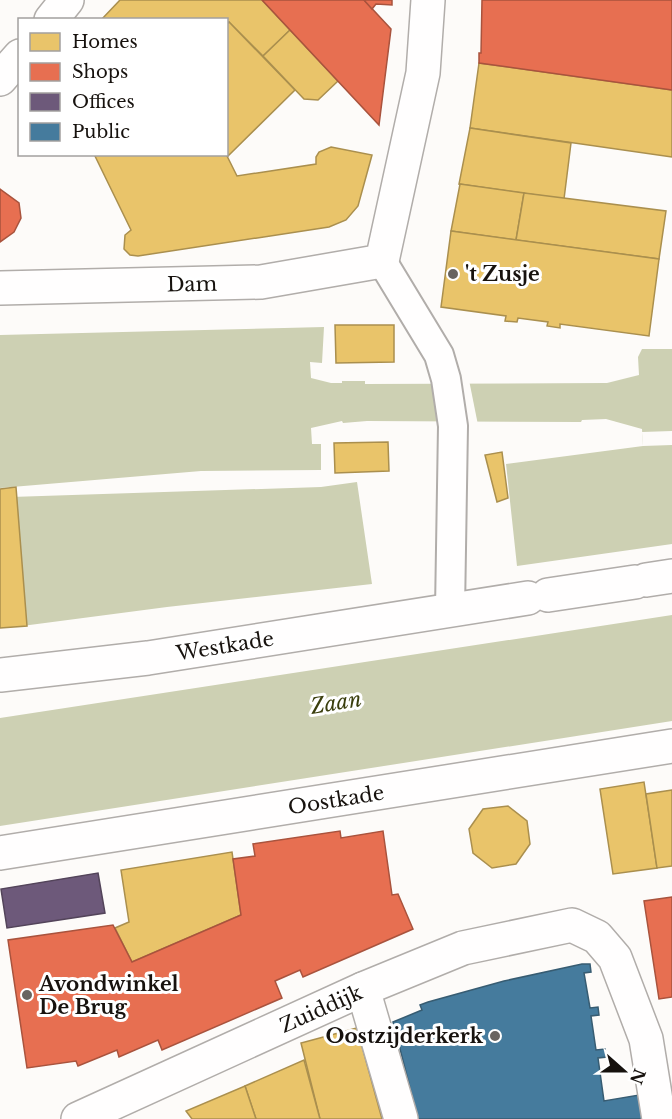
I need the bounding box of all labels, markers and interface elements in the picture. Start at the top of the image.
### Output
legend [18,18,228,156]
text: Homes [72,31,138,53]
text: Shops [72,61,128,83]
text: Offices [72,91,135,113]
text: Public [72,121,130,143]
place label: 't Zusje [465,262,540,286]
marker: 't Zusje [446,267,460,281]
street label: Dam [167,272,218,296]
street label: Westkade [174,626,275,666]
water label: Zaan [308,686,363,720]
street label: Oostkade [286,781,386,819]
place label: Avondwinkel De Brug [38,972,179,1019]
street label: Zuiddijk [276,980,367,1038]
marker: Avondwinkel De Brug [20,988,34,1002]
place label: Oostzijderkerk [326,1024,484,1048]
marker: Oostzijderkerk [488,1029,502,1043]
north arrow [594,1041,654,1101]
text: N [626,1066,650,1087]

